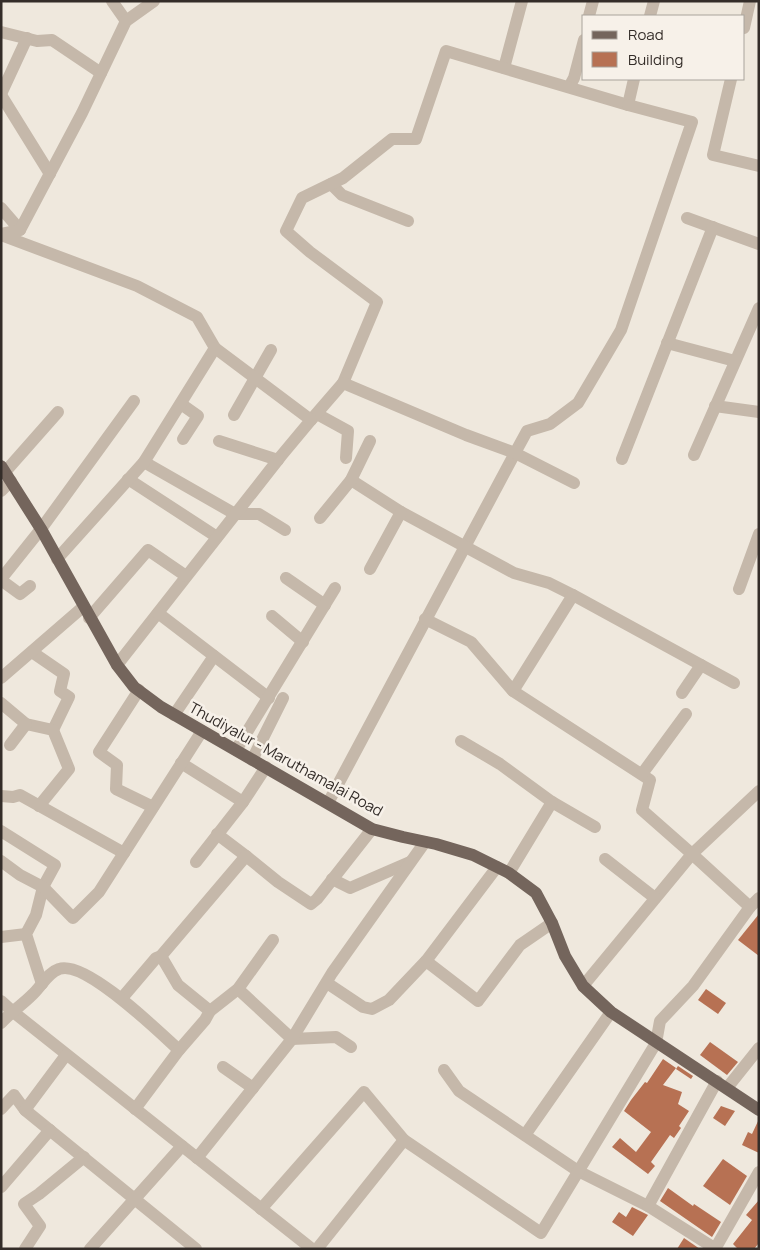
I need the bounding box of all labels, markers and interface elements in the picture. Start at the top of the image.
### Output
legend [582,15,745,80]
text: Road [628,24,664,45]
text: Building [628,49,683,70]
street label: Thudiyalur - Maruthamalai Road [185,697,387,821]

